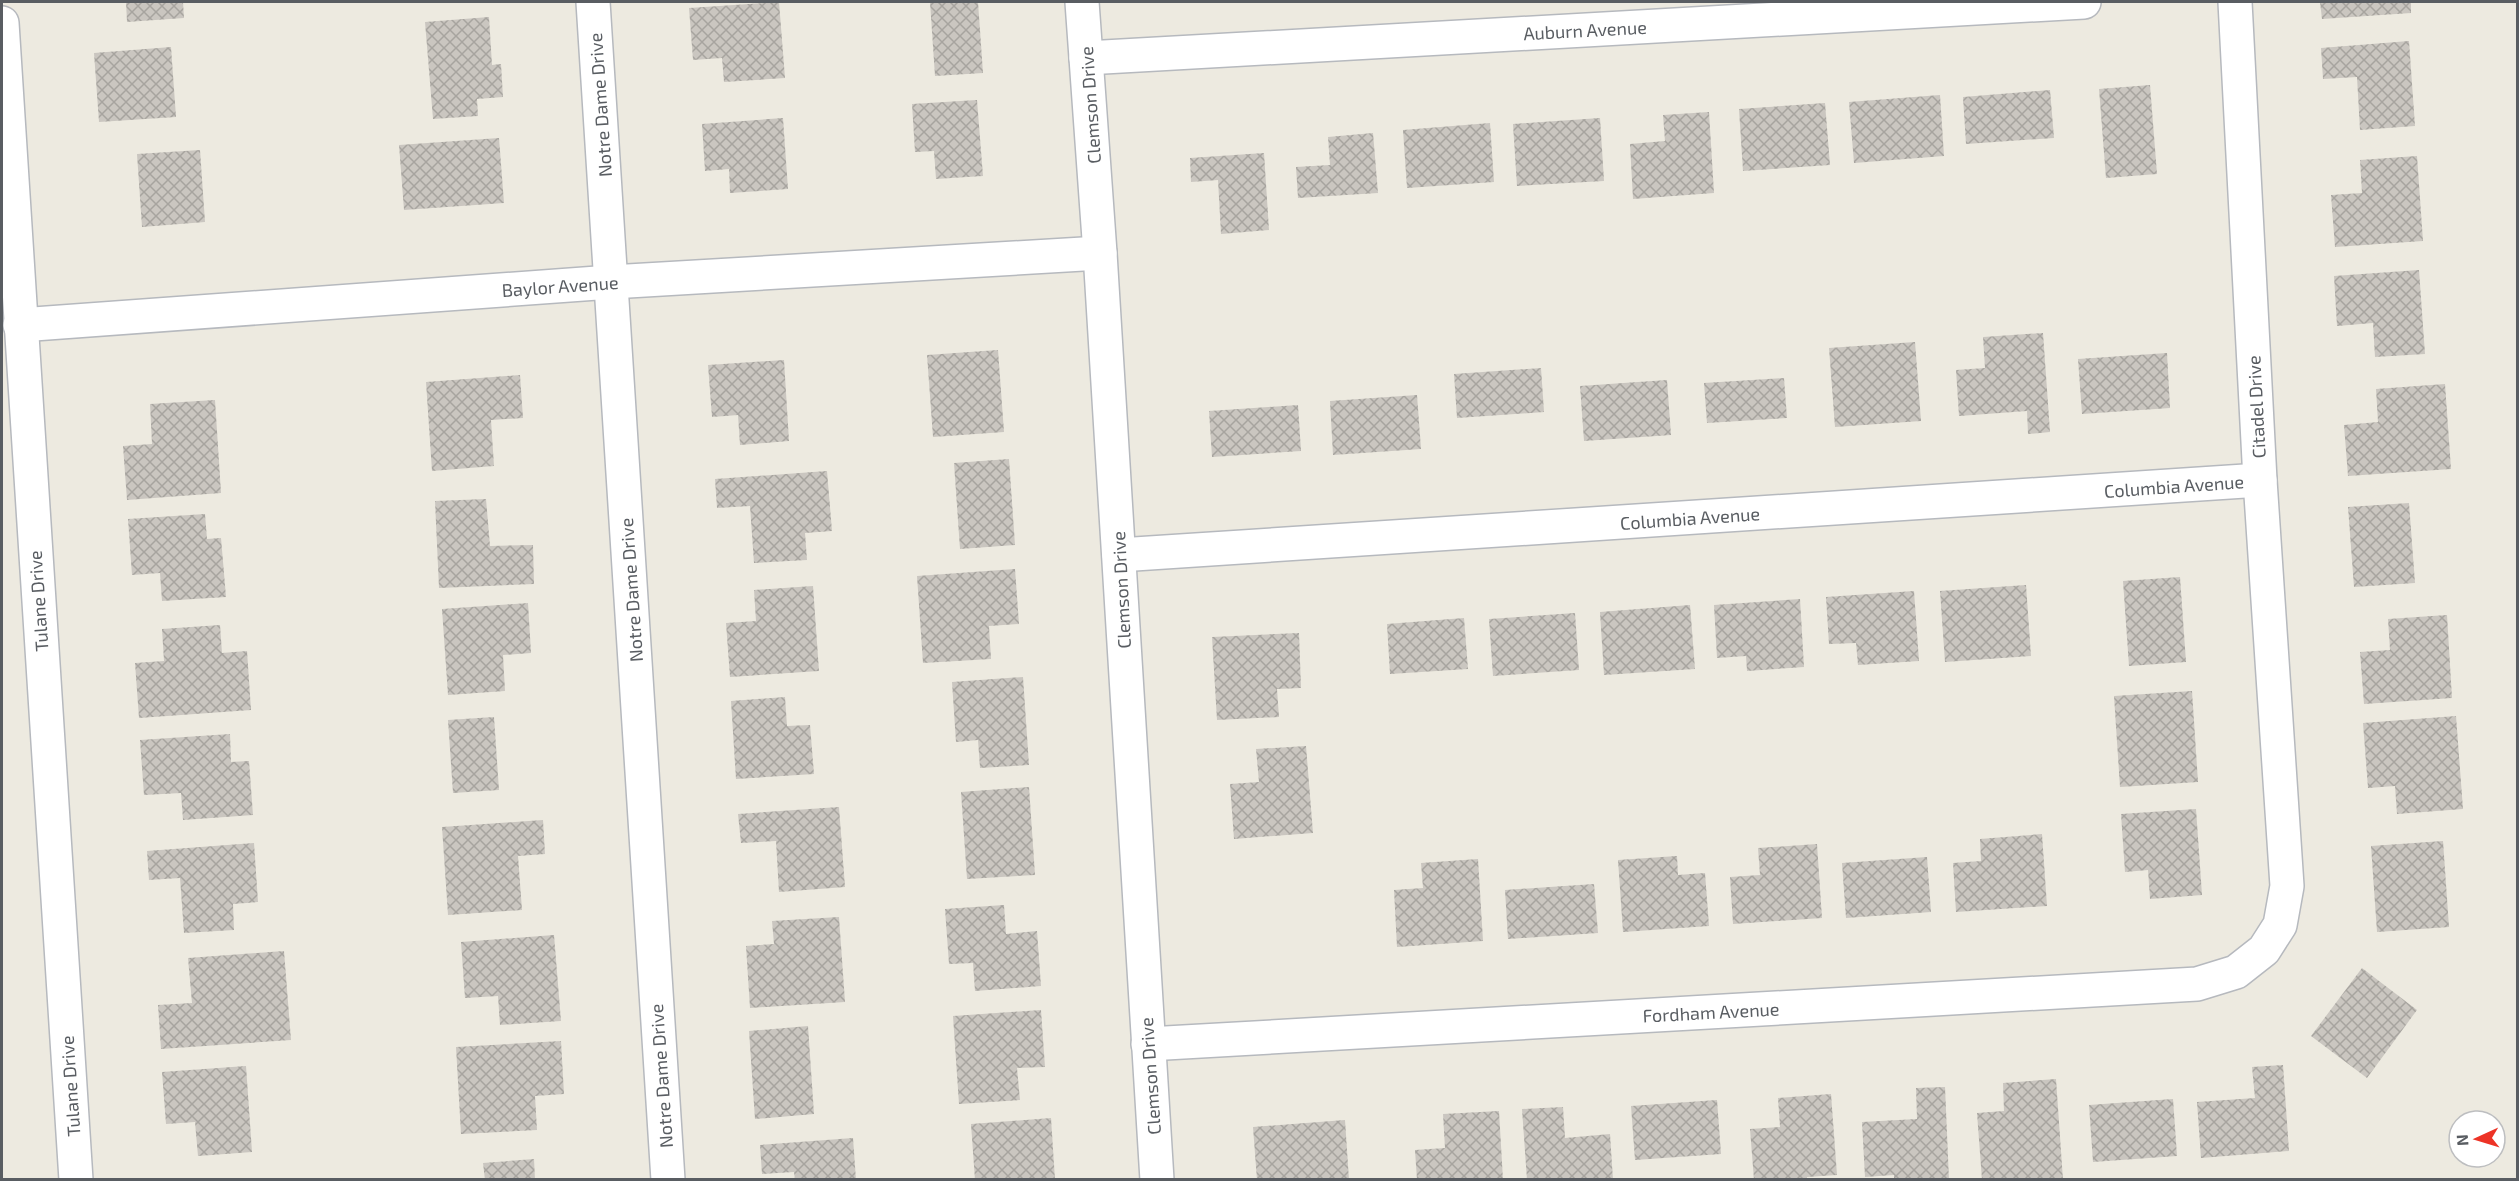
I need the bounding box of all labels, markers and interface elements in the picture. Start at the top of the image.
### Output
street label: Auburn Avenue [1523,16,1647,44]
street label: Notre Dame Drive [584,32,616,178]
street label: Clemson Drive [1075,46,1105,164]
street label: Baylor Avenue [501,271,619,301]
street label: Citadel Drive [2242,355,2270,459]
street label: Columbia Avenue [2103,470,2245,502]
street label: Columbia Avenue [1619,502,1761,534]
street label: Notre Dame Drive [615,517,647,663]
street label: Clemson Drive [1107,531,1135,649]
street label: Tulane Drive [23,550,53,652]
street label: Fordham Avenue [1642,997,1780,1027]
street label: Notre Dame Drive [645,1003,677,1149]
street label: Clemson Drive [1135,1017,1165,1135]
street label: Tulane Drive [55,1035,85,1137]
north arrow [2447,1109,2507,1169]
text: N [2452,1134,2471,1147]

